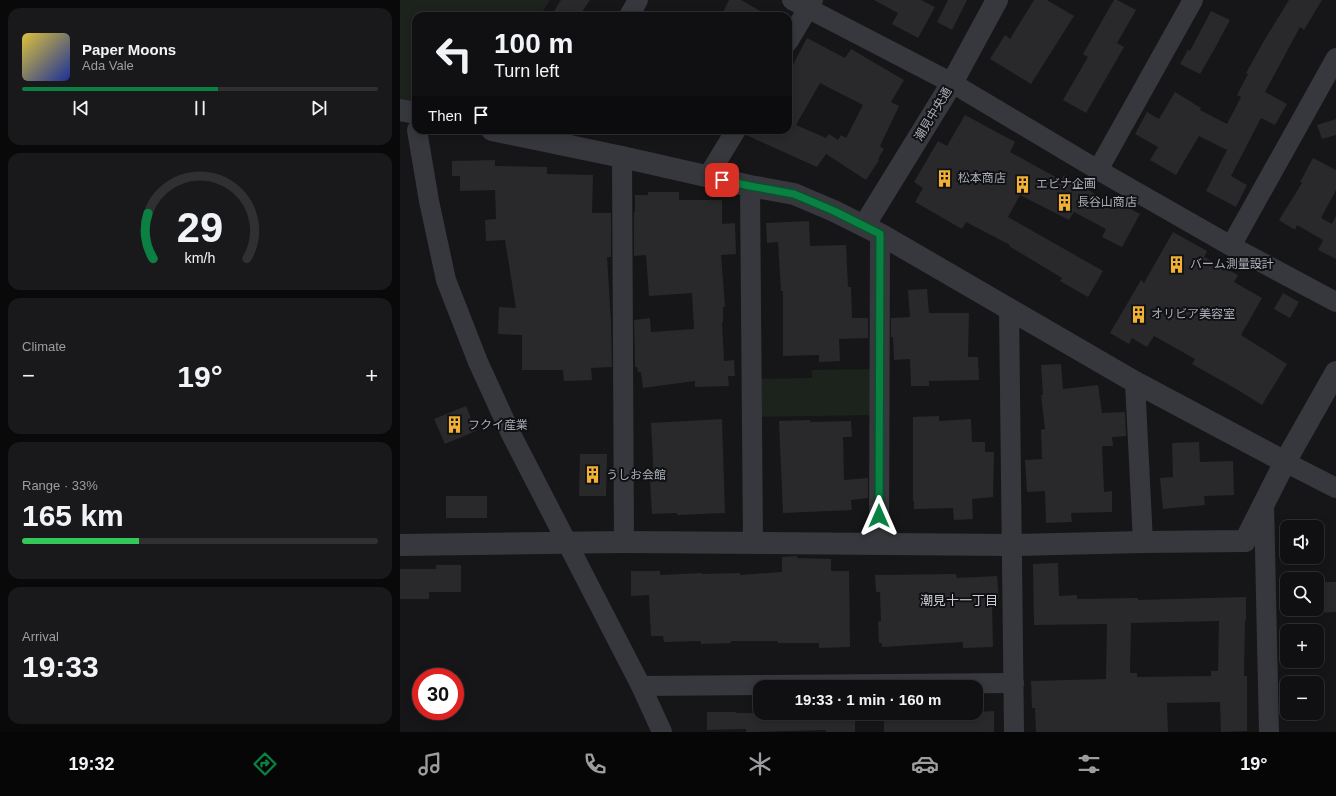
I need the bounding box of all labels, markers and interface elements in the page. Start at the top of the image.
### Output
icon: left [428,28,480,80]
text: 100 m [494,28,573,59]
text: Paper Moons [82,41,176,58]
text: Ada Vale [82,58,134,73]
text: Turn left [494,61,559,81]
street label: 潮見中央通 [912,85,954,143]
icon: previous [70,97,92,119]
icon: pause [189,97,211,119]
icon: next [308,97,330,119]
icon: arrive [470,104,492,126]
text: Then [428,107,462,124]
pin [705,163,739,197]
building icon: 松本商店 [935,168,955,188]
icon: arrive [711,169,733,191]
place label: 松本商店 [958,171,1006,185]
building icon: エビナ企画 [1013,174,1033,194]
place label: エビナ企画 [1036,177,1096,191]
building icon: 長谷山商店 [1054,192,1074,212]
place label: 長谷山商店 [1077,195,1137,209]
text: 29 [177,204,223,251]
text: km/h [185,250,216,266]
building icon: バーム測量設計 [1167,254,1187,274]
place label: バーム測量設計 [1190,257,1274,271]
building icon: オリビア美容室 [1128,304,1148,324]
place label: オリビア美容室 [1151,307,1235,321]
text: Climate [22,339,66,354]
text: 19° [177,360,223,393]
text: − [22,363,35,388]
text: + [365,363,378,388]
building icon: フクイ産業 [445,415,465,435]
place label: フクイ産業 [468,418,528,432]
building icon: うしお会館 [583,465,603,485]
place label: うしお会館 [606,468,666,482]
text: Range · 33% [22,478,98,493]
position arrow [858,495,900,537]
text: 165 km [22,499,124,532]
map controls [1280,520,1324,720]
button: sound [1280,520,1324,564]
button: search [1280,572,1324,616]
district label: 潮見十一丁目 [920,593,998,608]
button: + [1280,624,1324,668]
text: Arrival [22,629,59,644]
text: 19:33 [22,650,99,683]
speed limit sign: 30 [412,668,464,720]
button: − [1280,676,1324,720]
text: 19:33 · 1 min · 160 m [795,691,941,708]
icon: directions [251,750,279,778]
icon: music [416,750,444,778]
icon: phone [581,750,609,778]
icon: climate [746,750,774,778]
icon: car [911,750,939,778]
icon: filters [1075,750,1103,778]
text: 19:32 [68,754,114,774]
text: 19° [1240,754,1267,774]

